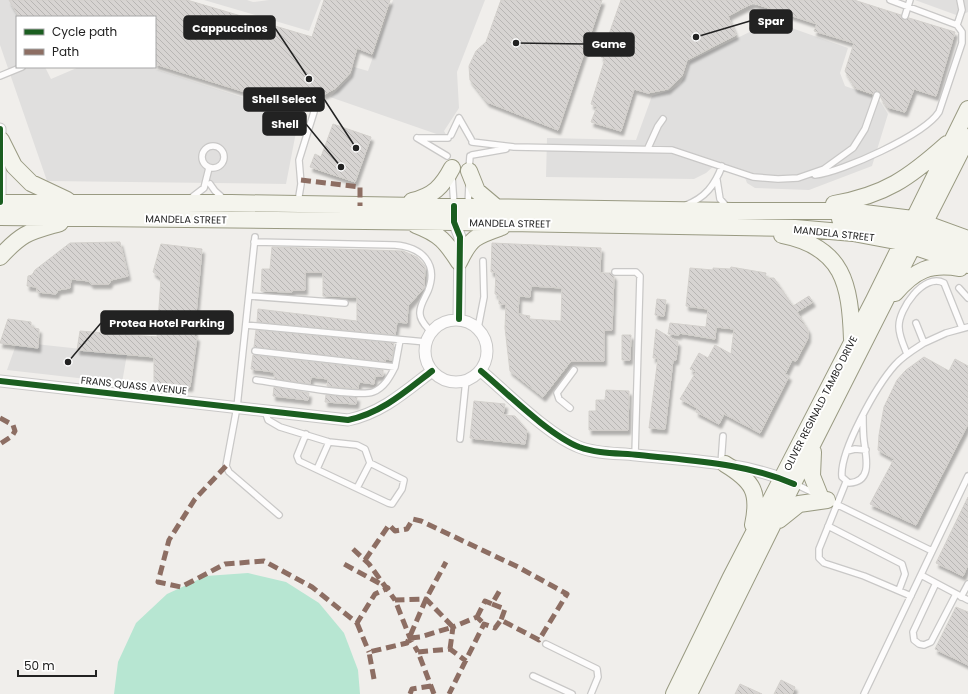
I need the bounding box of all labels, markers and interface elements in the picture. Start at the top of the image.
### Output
callout: Spar [750,10,792,33]
text: Spar [758,13,784,29]
legend [16,16,156,68]
callout: Cappuccinos [184,16,275,39]
text: Cappuccinos [192,20,268,36]
text: Cycle path [52,23,117,40]
callout: Game [584,33,634,56]
text: Game [592,36,626,52]
text: Path [52,43,79,60]
callout: Shell Select [244,88,324,111]
text: Shell Select [252,91,317,107]
callout: Shell [263,112,306,135]
text: Shell [271,116,299,132]
street label: MANDELA STREET [145,211,227,228]
street label: MANDELA STREET [469,215,551,232]
street label: MANDELA STREET [793,222,876,245]
callout: Protea Hotel Parking [101,311,233,334]
text: Protea Hotel Parking [109,315,225,331]
street label: OLIVER REGINALD TAMBO DRIVE [780,333,861,473]
street label: FRANS QUASS AVENUE [80,372,188,399]
scale bar [18,652,96,678]
text: 50 m [24,657,55,674]

